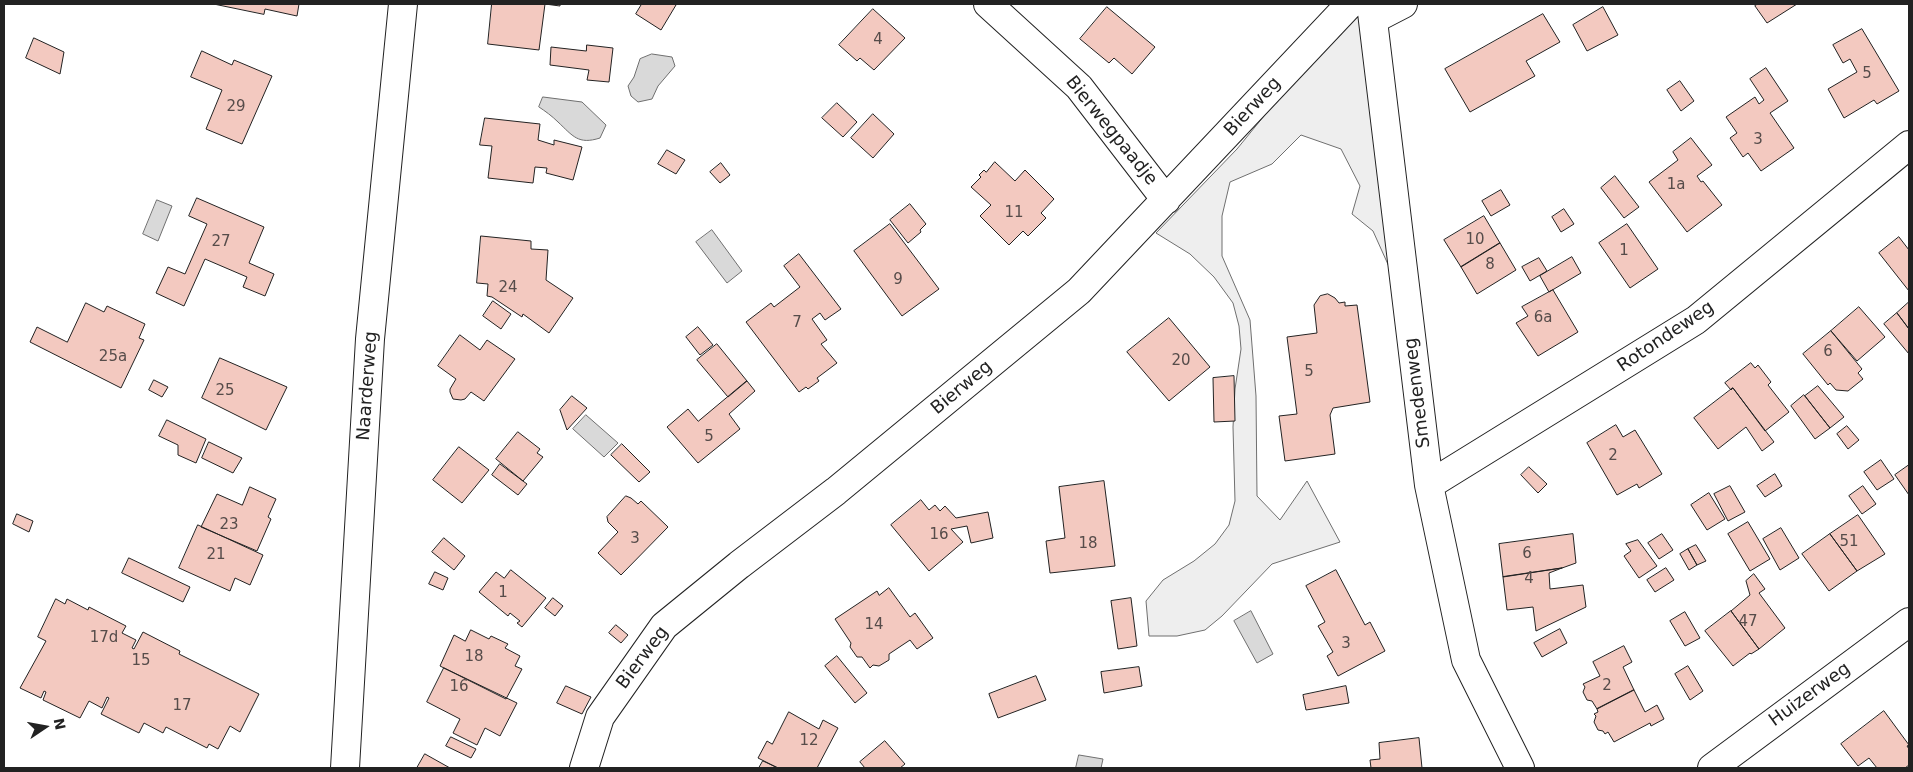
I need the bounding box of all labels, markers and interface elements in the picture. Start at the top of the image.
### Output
house number: 4 [873,31,883,49]
house number: 5 [1862,65,1872,83]
street label: Bierwegpaadje [1060,72,1162,190]
street label: Bierweg [1220,73,1286,141]
house number: 29 [226,98,246,116]
house number: 3 [1753,131,1763,149]
house number: 1a [1667,176,1685,194]
house number: 11 [1004,204,1024,222]
house number: 10 [1465,231,1485,249]
house number: 27 [211,233,231,251]
house number: 1 [1619,242,1629,260]
house number: 8 [1485,256,1495,274]
house number: 9 [893,271,903,289]
house number: 24 [498,279,518,297]
street label: Rotondeweg [1614,297,1718,377]
house number: 6a [1534,309,1552,327]
house number: 7 [792,314,802,332]
street label: Naarderweg [353,331,383,441]
street label: Smedenweg [1401,337,1435,449]
house number: 6 [1823,343,1833,361]
house number: 25a [99,348,127,366]
house number: 20 [1171,352,1191,370]
street label: Bierweg [927,356,997,420]
house number: 5 [1304,363,1314,381]
house number: 25 [215,382,235,400]
house number: 5 [704,428,714,446]
house number: 2 [1608,447,1618,465]
house number: 23 [219,516,239,534]
house number: 16 [929,526,949,544]
house number: 3 [630,530,640,548]
house number: 51 [1839,533,1859,551]
house number: 18 [1078,535,1098,553]
house number: 6 [1522,545,1532,563]
house number: 21 [206,546,226,564]
house number: 4 [1524,570,1534,588]
house number: 1 [498,584,508,602]
house number: 47 [1738,613,1758,631]
house number: 14 [864,616,884,634]
street label: Bierweg [612,622,674,694]
house number: 17d [90,629,118,647]
house number: 3 [1341,635,1351,653]
house number: 18 [464,648,484,666]
house number: 15 [131,652,151,670]
street label: Huizerweg [1765,658,1855,732]
house number: 2 [1602,677,1612,695]
house number: 16 [449,678,469,696]
house number: 17 [172,697,192,715]
north arrow [20,702,70,752]
text: N [51,716,69,731]
house number: 12 [799,732,819,750]

